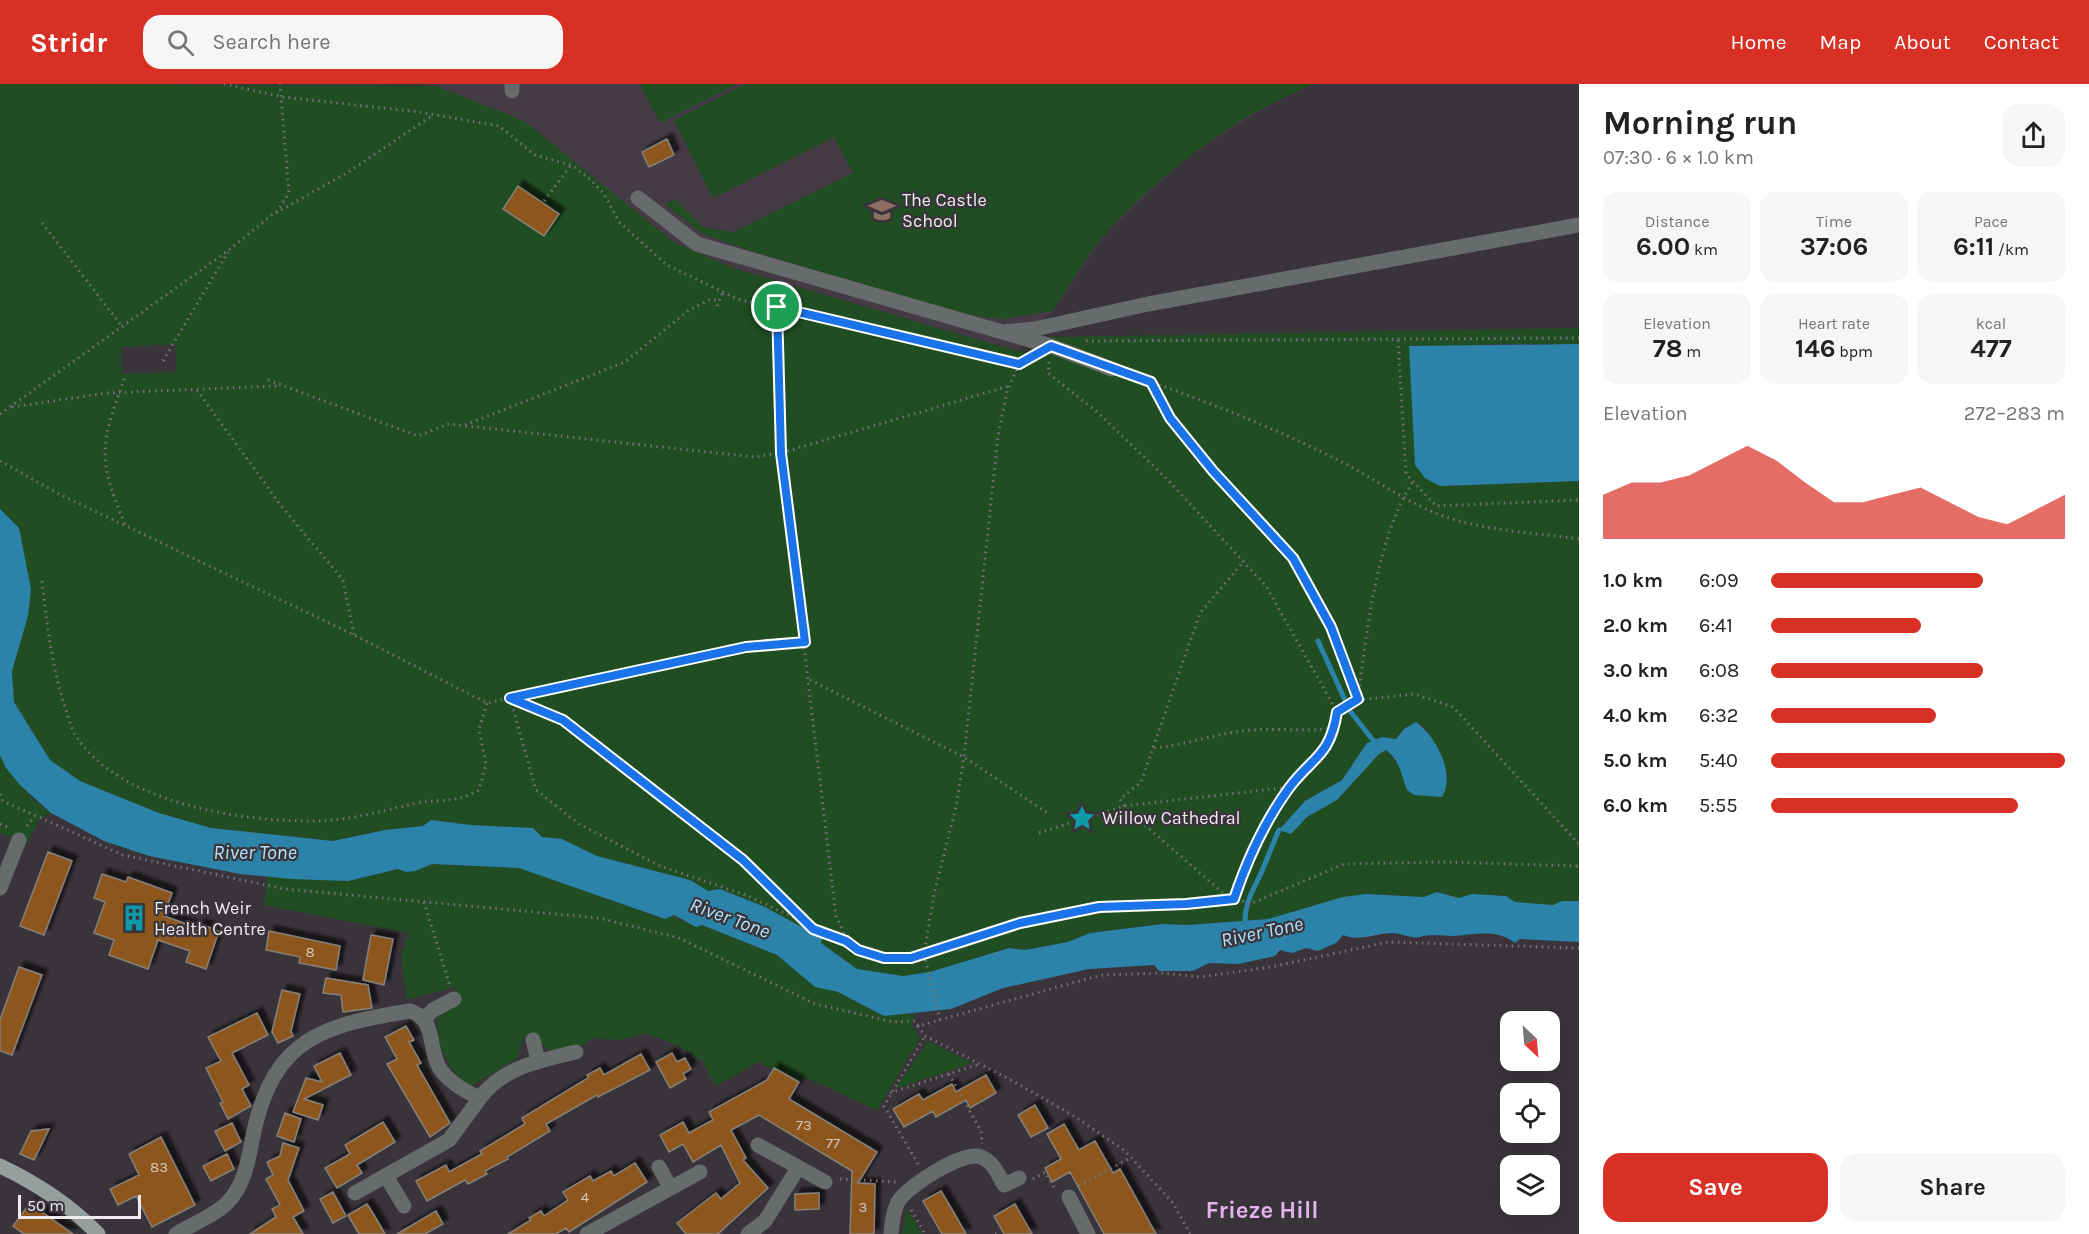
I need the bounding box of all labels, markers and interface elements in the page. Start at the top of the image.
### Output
search box [143,15,563,69]
text: Stridr [30,26,107,59]
icon: search [164,26,197,59]
text: Search here [212,29,331,55]
text: Home [1731,30,1787,54]
text: Map [1820,30,1861,54]
text: About [1894,30,1951,54]
text: Contact [1984,30,2059,54]
text: Morning run [1603,104,1797,142]
button: share [2002,104,2065,167]
text: 07:30 · 6 × 1.0 km [1603,146,1754,169]
place label: The Castle School [902,189,987,232]
school or university icon: The Castle School [867,195,897,225]
text: Distance [1645,212,1709,231]
text: Time [1816,212,1852,231]
text: Pace [1974,212,2008,231]
text: 6.00 [1636,231,1690,262]
text: 37:06 [1800,231,1868,262]
text: 6:11 [1953,231,1994,262]
text: km [1690,240,1718,259]
text: /km [1994,240,2029,259]
pin [751,281,802,332]
icon: arrive [760,290,793,323]
text: Elevation [1643,314,1711,333]
text: Heart rate [1798,314,1870,333]
text: kcal [1976,314,2006,333]
text: 78 [1653,333,1682,364]
text: 146 [1795,333,1835,364]
text: 477 [1970,333,2012,364]
text: m [1682,342,1701,361]
text: bpm [1835,342,1873,361]
text: Elevation [1603,402,1688,425]
text: 272–283 m [1964,402,2065,425]
text: 1.0 km [1603,569,1663,592]
text: 6:09 [1699,569,1739,592]
text: 2.0 km [1603,614,1668,637]
text: 6:41 [1699,614,1733,637]
text: 3.0 km [1603,659,1668,682]
text: 6:08 [1699,659,1739,682]
text: 4.0 km [1603,704,1668,727]
text: 6:32 [1699,704,1738,727]
text: 5.0 km [1603,749,1667,772]
text: 5:40 [1699,749,1738,772]
text: 6.0 km [1603,794,1668,817]
text: 5:55 [1699,794,1737,817]
place icon: Willow Cathedral [1067,803,1097,833]
place label: Willow Cathedral [1102,807,1241,829]
water label: River Tone [213,841,297,864]
water label: River Tone [687,893,773,943]
place label: French Weir Health Centre [154,897,266,940]
building icon: French Weir Health Centre [119,903,149,933]
water label: River Tone [1219,912,1305,952]
house number: 8 [305,943,315,961]
north arrow [1500,1011,1560,1071]
map controls [1500,1011,1560,1215]
button: locate [1500,1083,1560,1143]
house number: 73 [796,1116,812,1134]
house number: 77 [826,1134,840,1152]
button: Save [1603,1153,1828,1222]
button: Share [1840,1153,2065,1222]
button: layers [1500,1155,1560,1215]
house number: 83 [150,1158,168,1176]
house number: 4 [581,1188,590,1206]
scale bar [18,1192,141,1220]
text: 50 m [27,1196,64,1215]
district label: Frieze Hill [1205,1196,1319,1224]
house number: 3 [859,1198,867,1216]

